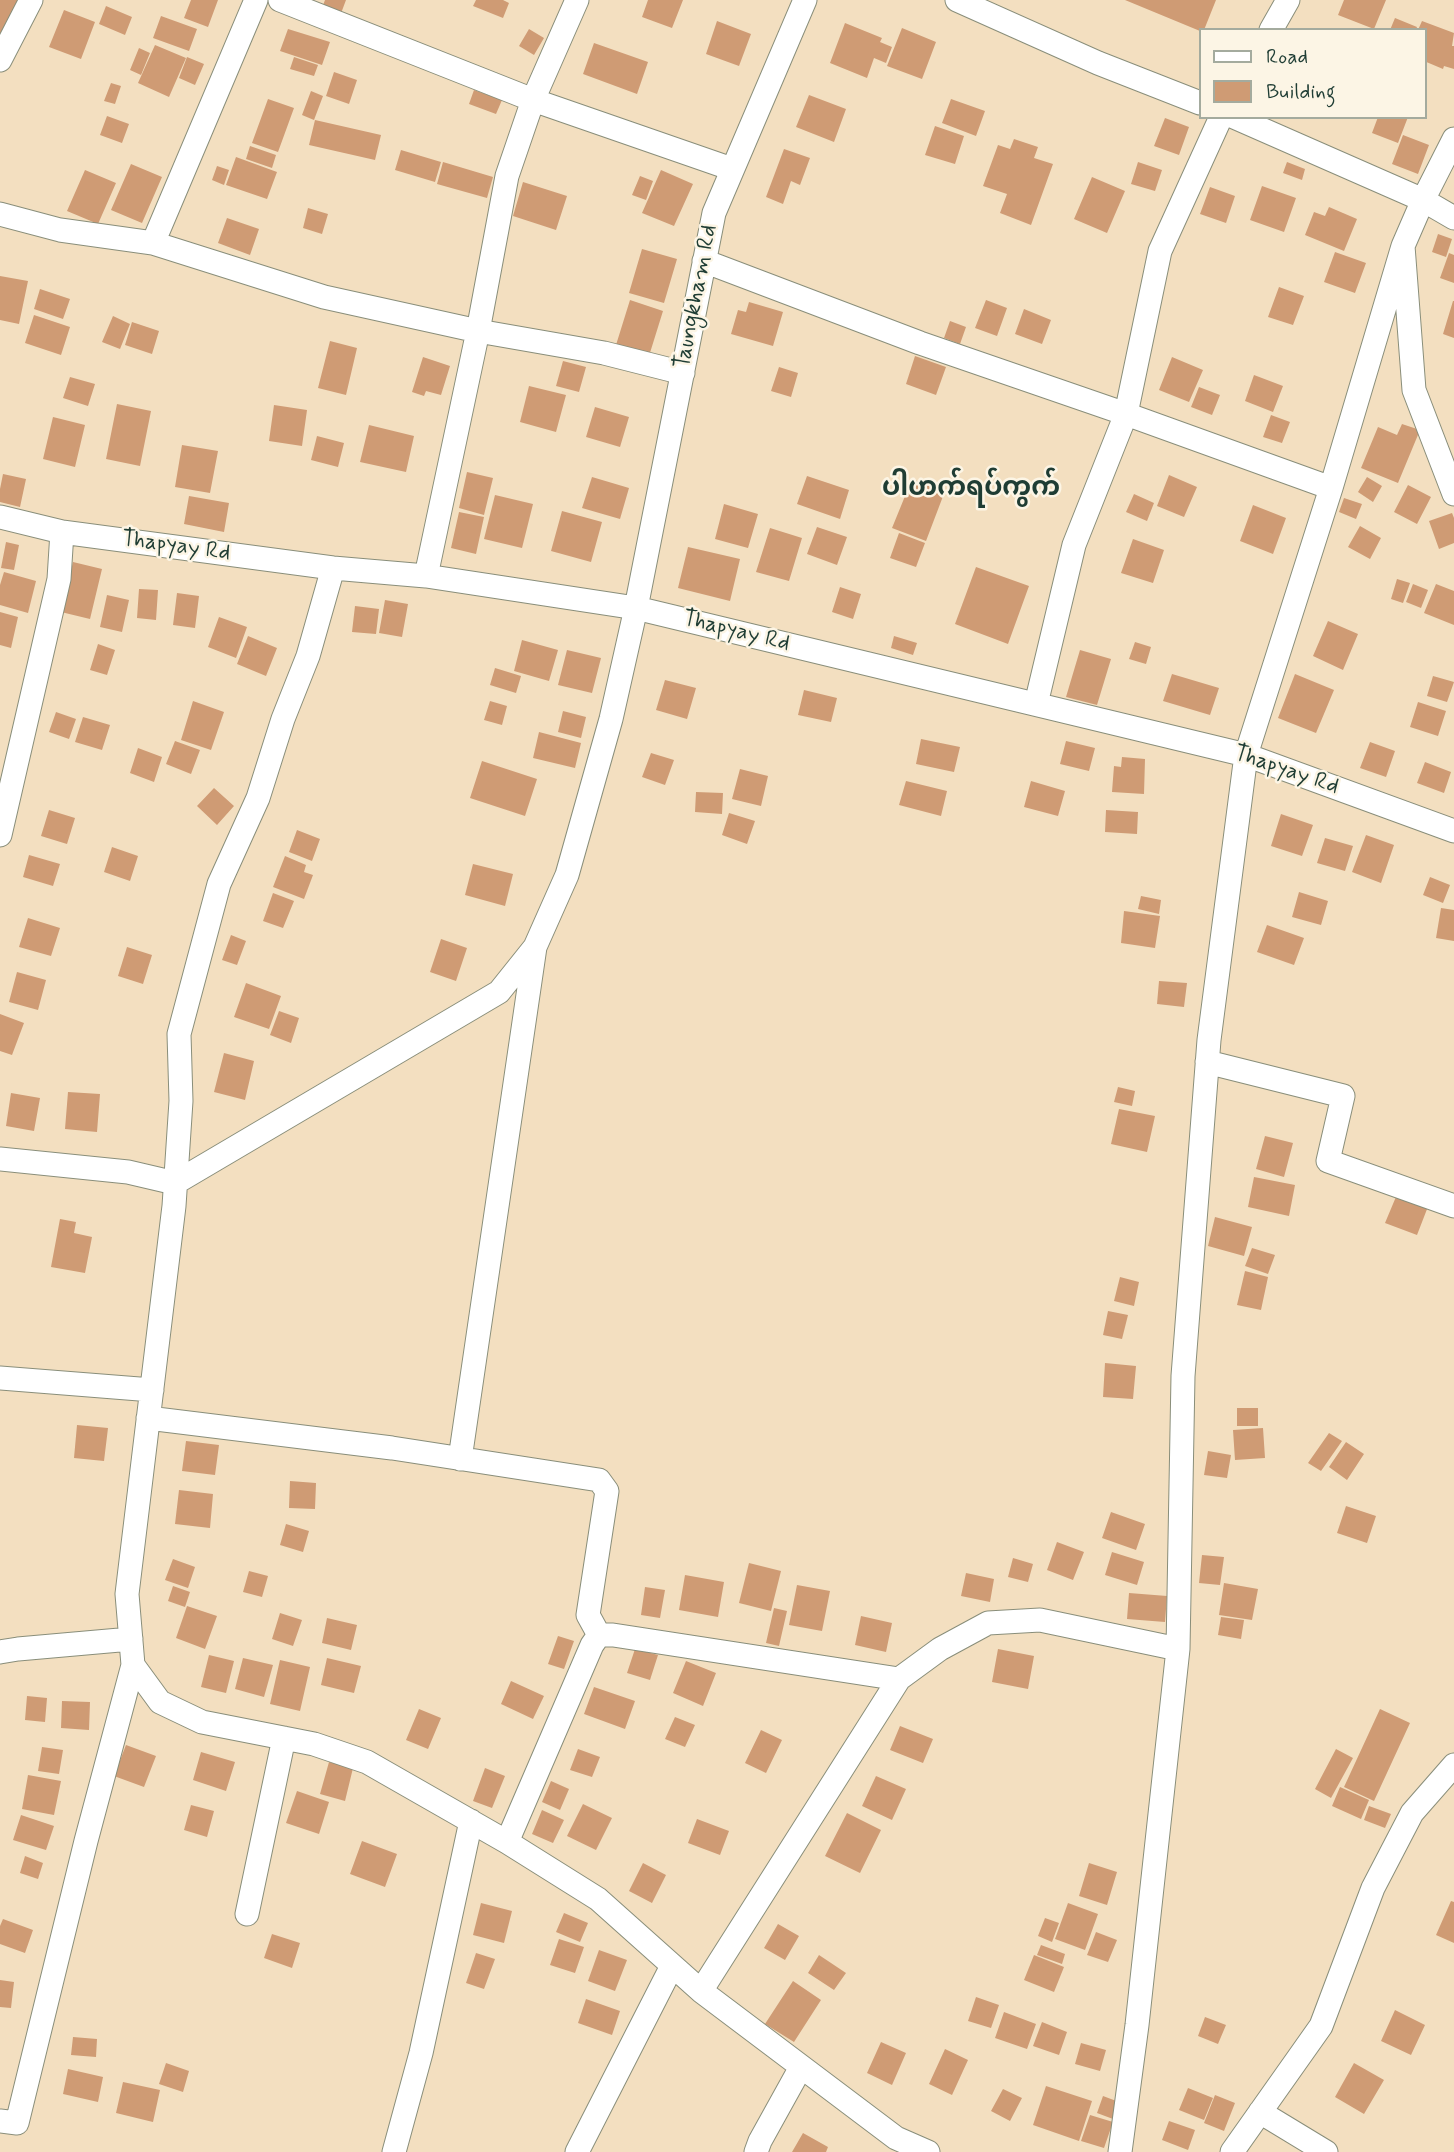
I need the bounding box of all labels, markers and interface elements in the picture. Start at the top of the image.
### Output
legend [1198,28,1426,119]
text: Road [1266,43,1308,71]
text: Building [1266,78,1336,106]
street label: Taungkham Rd [670,223,724,371]
district label: ပါဟက်ရပ်ကွက် [882,474,1060,506]
street label: Thapyay Rd [120,526,232,568]
street label: Thapyay Rd [680,605,792,659]
street label: Thapyay Rd [1230,740,1342,802]

